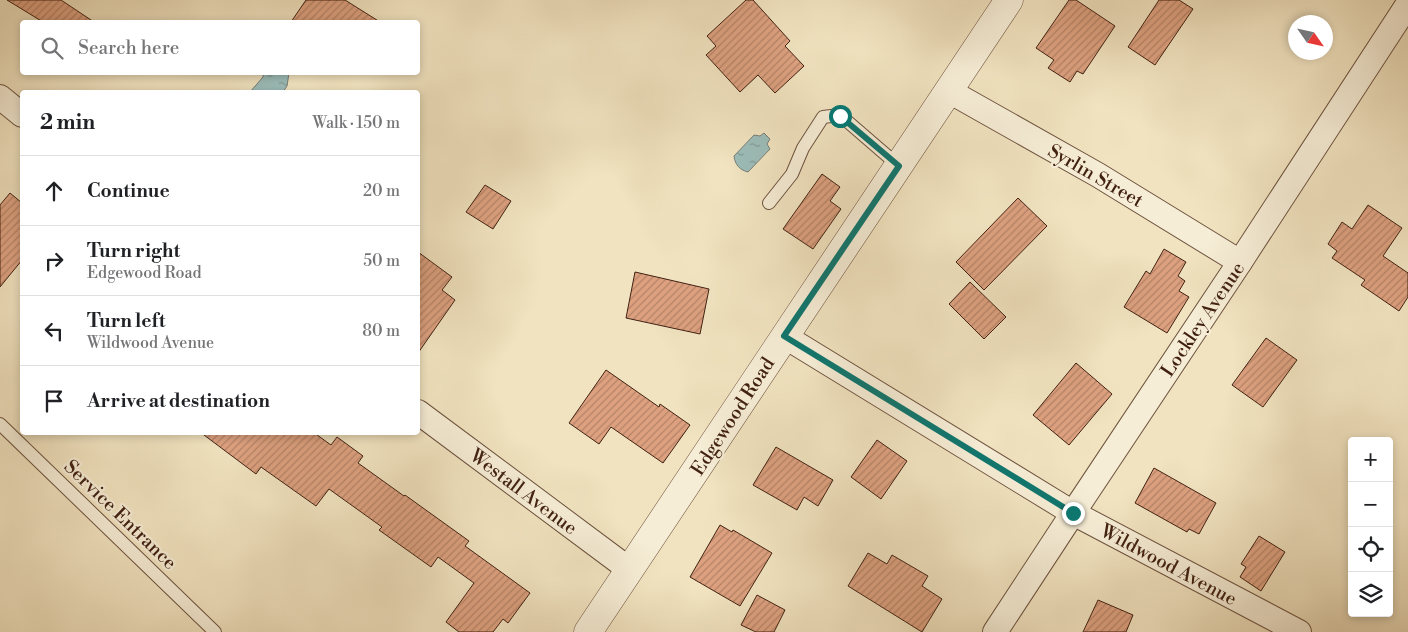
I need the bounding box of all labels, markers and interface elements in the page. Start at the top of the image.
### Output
north arrow [1288,15,1333,60]
search box [20,20,420,75]
icon: search [38,34,66,62]
text: Search here [78,36,179,60]
route start [829,105,852,128]
text: 2 min [40,110,95,136]
text: Walk · 150 m [312,113,400,133]
street label: Syrlin Street [1043,139,1148,213]
icon: ahead [40,177,68,205]
text: Continue [87,179,170,203]
text: 20 m [363,181,400,201]
text: Turn right [87,239,180,263]
icon: right [40,247,68,275]
text: 50 m [363,251,400,271]
street label: Lockley Avenue [1156,257,1250,382]
text: Edgewood Road [87,263,202,283]
text: Turn left [87,309,166,333]
icon: left [40,317,68,345]
text: 80 m [362,321,400,341]
text: Wildwood Avenue [87,333,214,353]
street label: Edgewood Road [686,353,780,480]
icon: arrive [40,387,68,415]
text: Arrive at destination [87,389,270,413]
map controls [1348,437,1393,617]
button: + [1348,437,1393,482]
street label: Westall Avenue [464,443,582,540]
street label: Service Entrance [59,455,182,575]
button: − [1348,482,1393,527]
route end [1062,502,1085,525]
street label: Wildwood Avenue [1095,518,1241,611]
button: locate [1348,527,1393,572]
button: layers [1348,572,1393,617]

